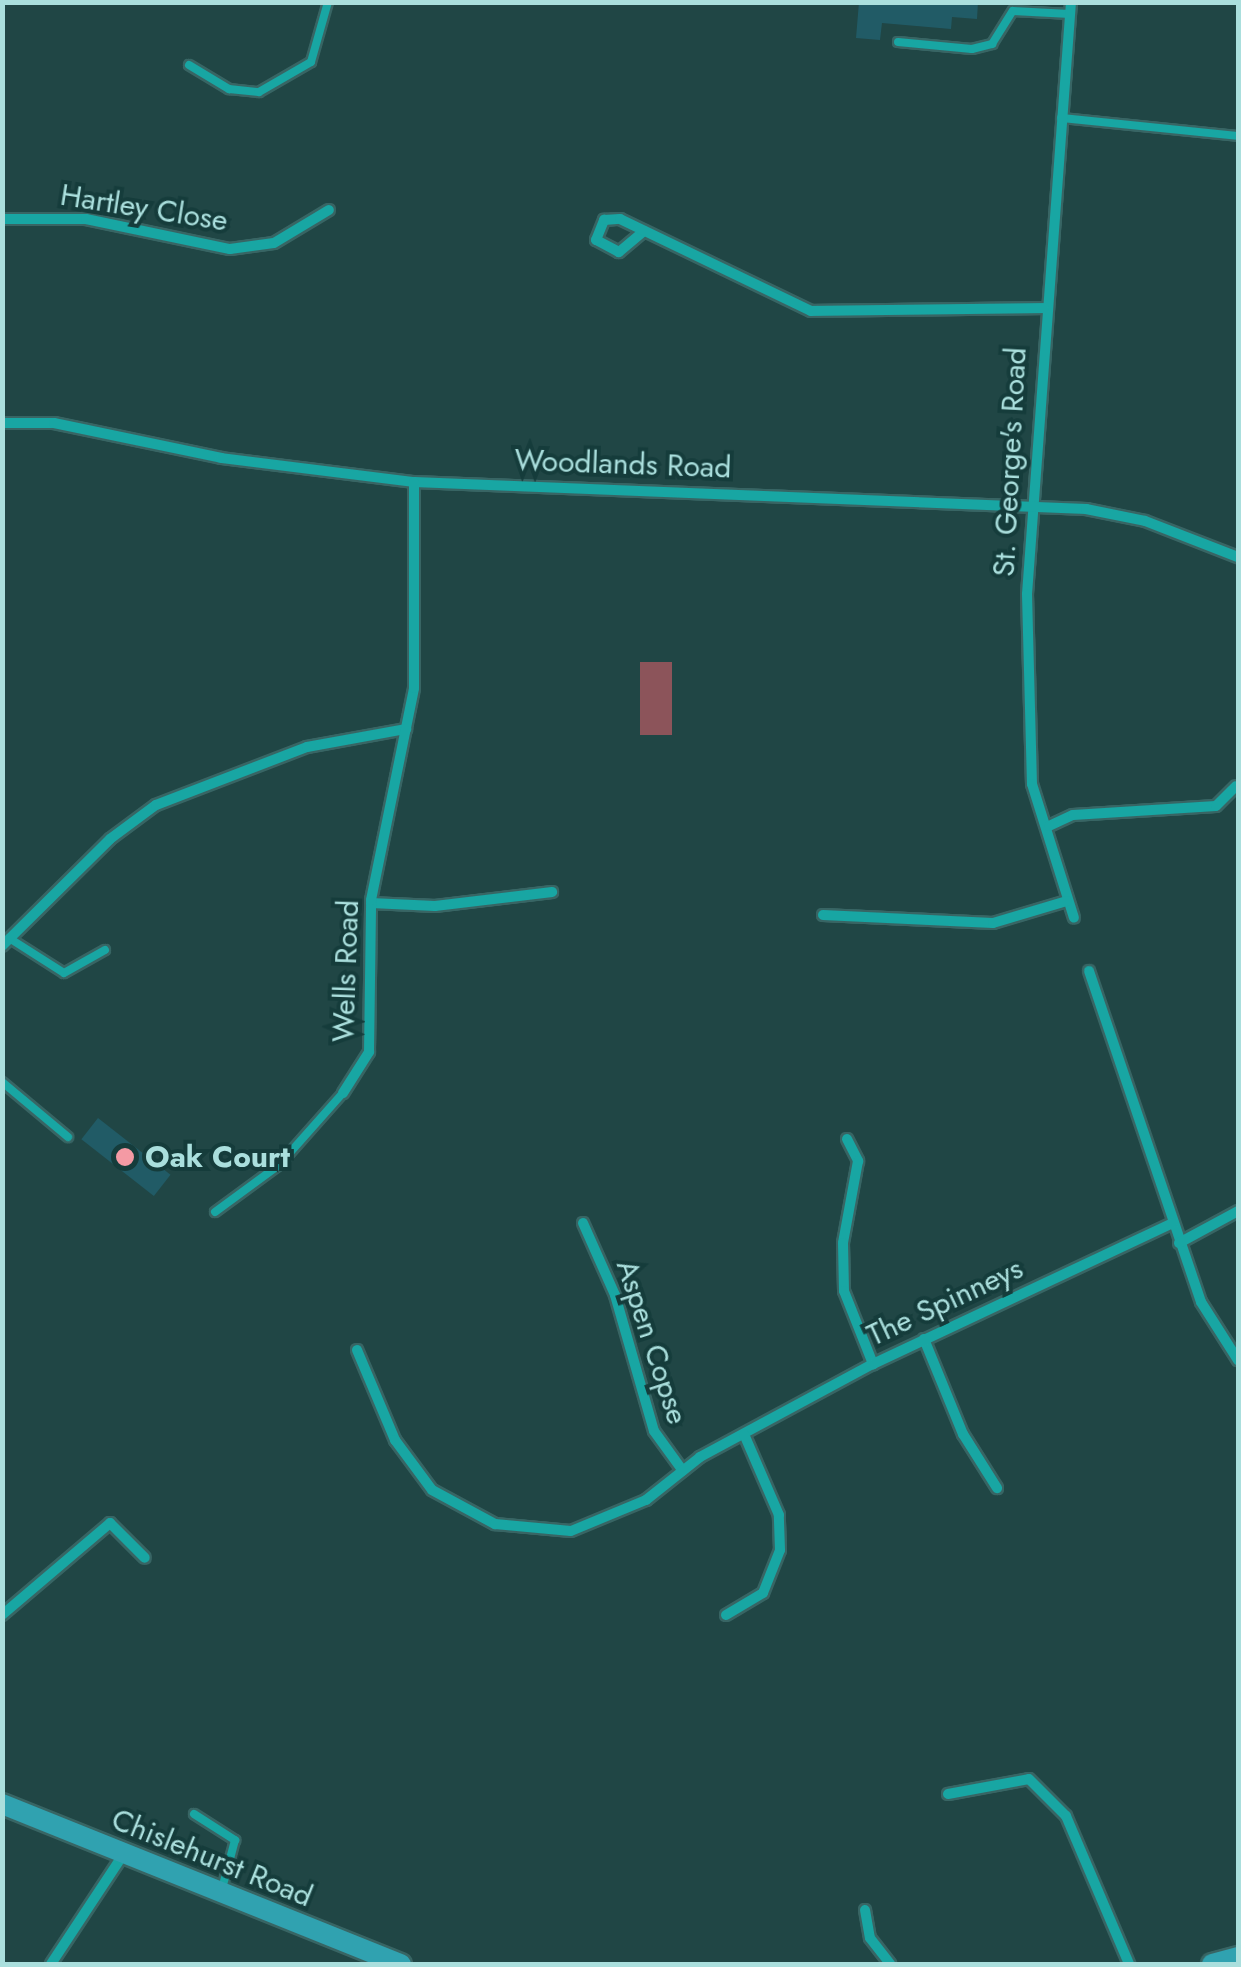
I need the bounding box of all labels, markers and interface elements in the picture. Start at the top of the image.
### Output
street label: Hartley Close [58,177,230,239]
street label: St. George's Road [986,346,1034,578]
street label: Woodlands Road [514,442,732,486]
street label: Wells Road [326,899,366,1043]
place label: Oak Court [145,1139,290,1175]
marker: Oak Court [114,1146,136,1168]
street label: The Spinneys [862,1250,1028,1354]
street label: Aspen Copse [608,1255,696,1429]
street label: Chislehurst Road [106,1801,318,1915]

